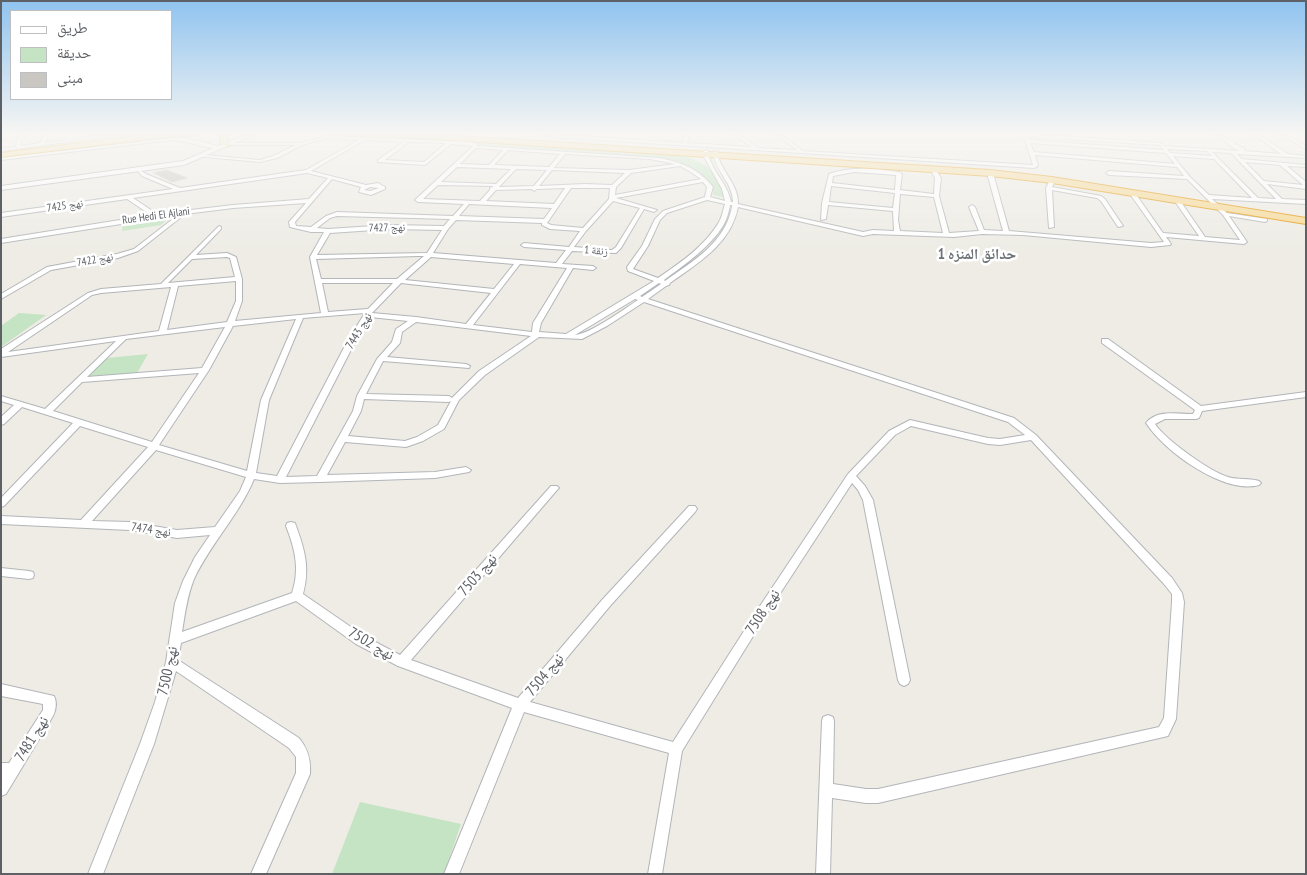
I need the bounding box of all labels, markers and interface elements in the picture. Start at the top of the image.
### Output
legend [10,10,172,100]
text: طريق [57,18,88,37]
text: حديقة [57,43,91,62]
text: مبنى [57,68,83,87]
street label: نهج 7425 [46,197,84,215]
street label: Rue Hedi El Ajlani [121,205,191,227]
street label: نهج 7427 [369,221,405,235]
street label: زنقة 1 [584,244,608,258]
district label: حدائق المنزه 1 [938,246,1016,264]
street label: نهج 7422 [76,250,114,270]
street label: نهج 7443 [343,310,375,352]
street label: نهج 7474 [130,520,172,540]
street label: نهج 7503 [455,550,501,600]
street label: نهج 7508 [742,586,784,638]
street label: نهج 7502 [345,624,397,664]
street label: نهج 7500 [154,645,182,697]
street label: نهج 7504 [522,650,568,700]
street label: نهج 7481 [11,713,53,765]

